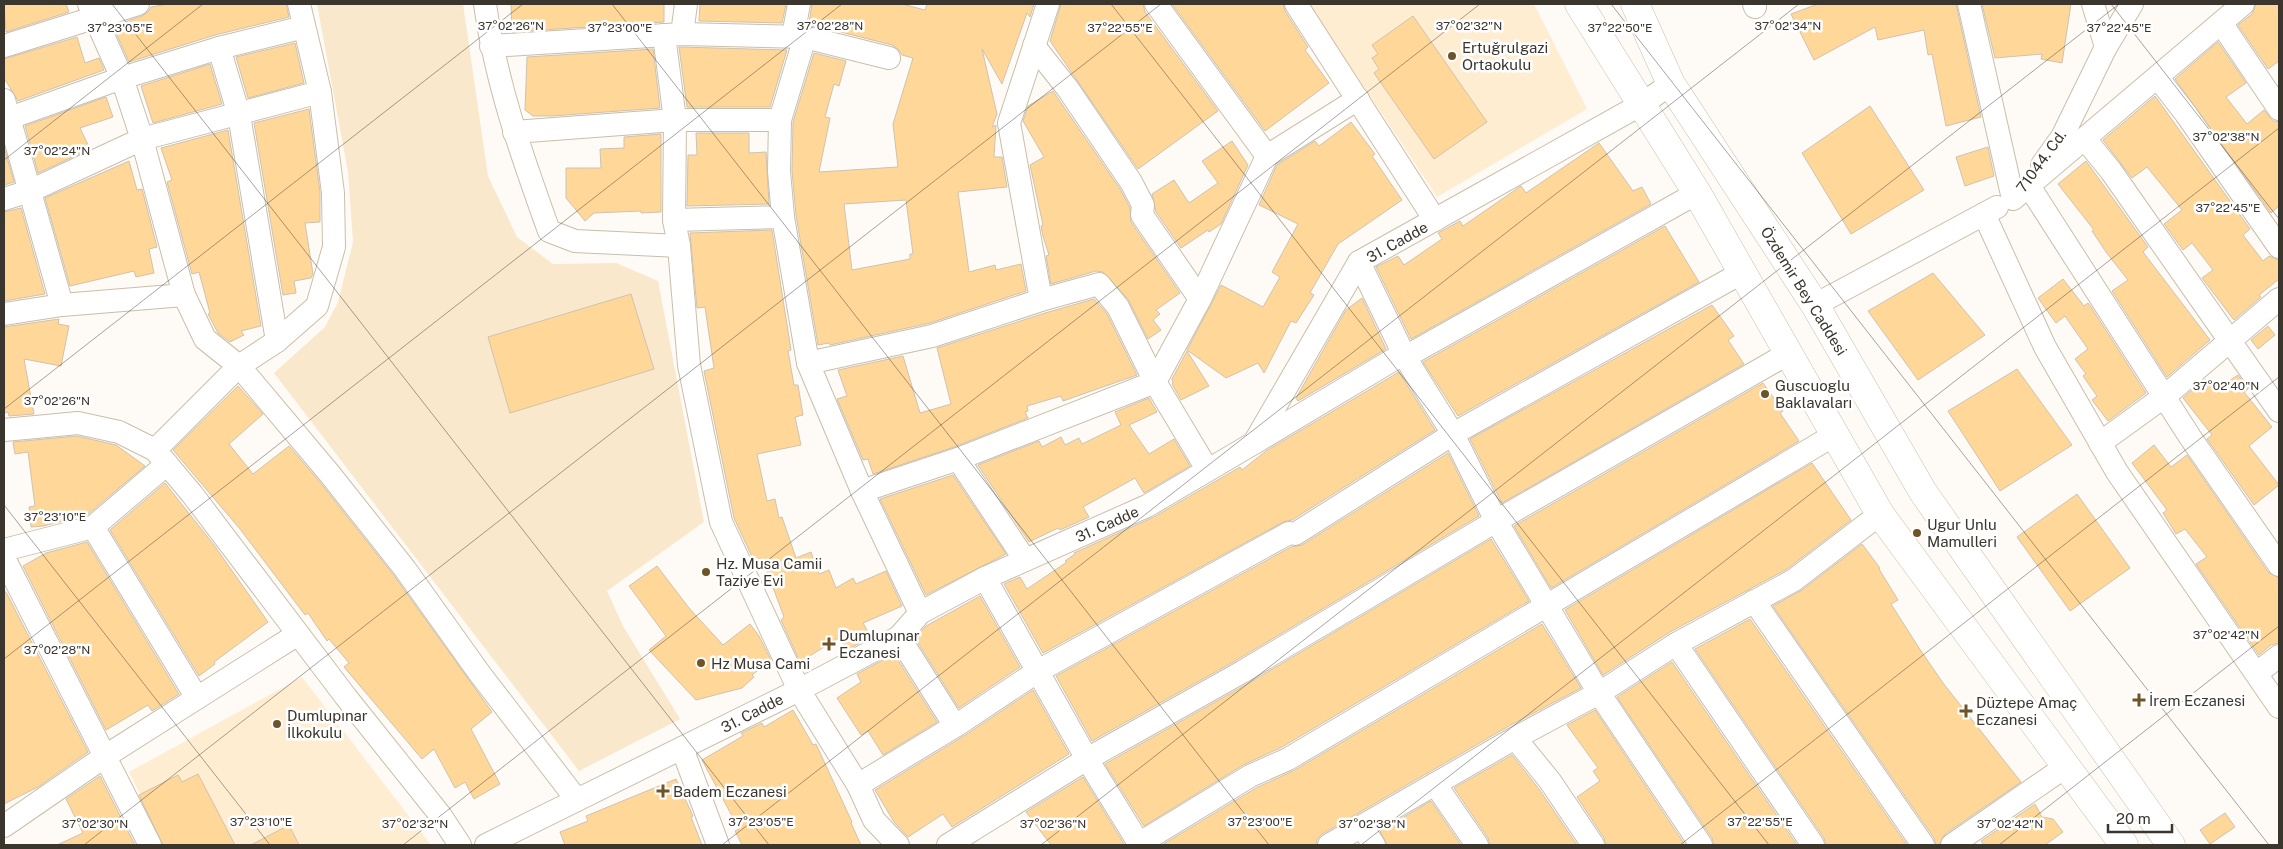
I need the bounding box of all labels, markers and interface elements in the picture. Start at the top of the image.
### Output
text: 37°02'26"N [478,19,544,33]
text: 37°02'28"N [797,19,863,33]
text: 37°02'32"N [1436,19,1502,33]
text: 37°02'34"N [1755,19,1821,33]
text: 37°23'05"E [87,21,153,35]
text: 37°23'00"E [588,21,652,35]
text: 37°22'55"E [1087,21,1153,35]
text: 37°22'50"E [1588,21,1652,35]
text: 37°22'45"E [2086,21,2152,35]
place label: Ertuğrulgazi Ortaokulu [1462,39,1548,73]
marker: Ertuğrulgazi Ortaokulu [1446,50,1458,62]
street label: 71044. Cd. [2013,126,2069,196]
text: 37°02'38"N [2193,130,2259,144]
text: 37°02'24"N [24,144,90,158]
text: 37°22'45"E [2195,201,2261,215]
street label: 31. Cadde [1363,218,1431,266]
street label: Özdemir Bey Caddesi [1758,223,1851,358]
place label: Guscuoglu Baklavaları [1775,377,1852,411]
text: 37°02'40"N [2193,379,2259,393]
marker: Guscuoglu Baklavaları [1759,388,1771,400]
text: 37°02'26"N [24,394,90,408]
street label: 31. Cadde [1073,503,1141,545]
text: 37°23'10"E [24,510,86,524]
place label: Ugur Unlu Mamulleri [1927,516,1997,550]
marker: Ugur Unlu Mamulleri [1911,527,1923,539]
place label: Hz. Musa Camii Taziye Evi [716,555,822,589]
marker: Hz. Musa Camii Taziye Evi [700,566,712,578]
place label: Dumlupınar Eczanesi [839,627,920,661]
text: 37°02'42"N [2193,628,2259,642]
marker: Dumlupınar Eczanesi [823,638,835,650]
text: 37°02'28"N [24,643,90,657]
place label: Hz Musa Cami [711,655,810,672]
marker: Hz Musa Cami [695,657,707,669]
street label: 31. Cadde [718,690,786,736]
place label: İrem Eczanesi [2149,691,2245,709]
place label: Düztepe Amaç Eczanesi [1976,694,2078,728]
marker: İrem Eczanesi [2133,694,2145,706]
marker: Düztepe Amaç Eczanesi [1960,705,1972,717]
place label: Dumlupınar İlkokulu [287,707,368,741]
marker: Dumlupınar İlkokulu [271,718,283,730]
place label: Badem Eczanesi [673,783,787,800]
marker: Badem Eczanesi [657,785,669,797]
scale bar [2108,802,2172,834]
text: 20 m [2116,810,2151,827]
text: 37°23'10"E [230,815,292,829]
text: 37°23'05"E [728,815,794,829]
text: 37°23'00"E [1228,815,1292,829]
text: 37°22'55"E [1727,815,1793,829]
text: 37°02'30"N [62,817,128,831]
text: 37°02'32"N [382,817,448,831]
text: 37°02'36"N [1020,817,1086,831]
text: 37°02'38"N [1339,817,1405,831]
text: 37°02'42"N [1977,817,2043,831]

